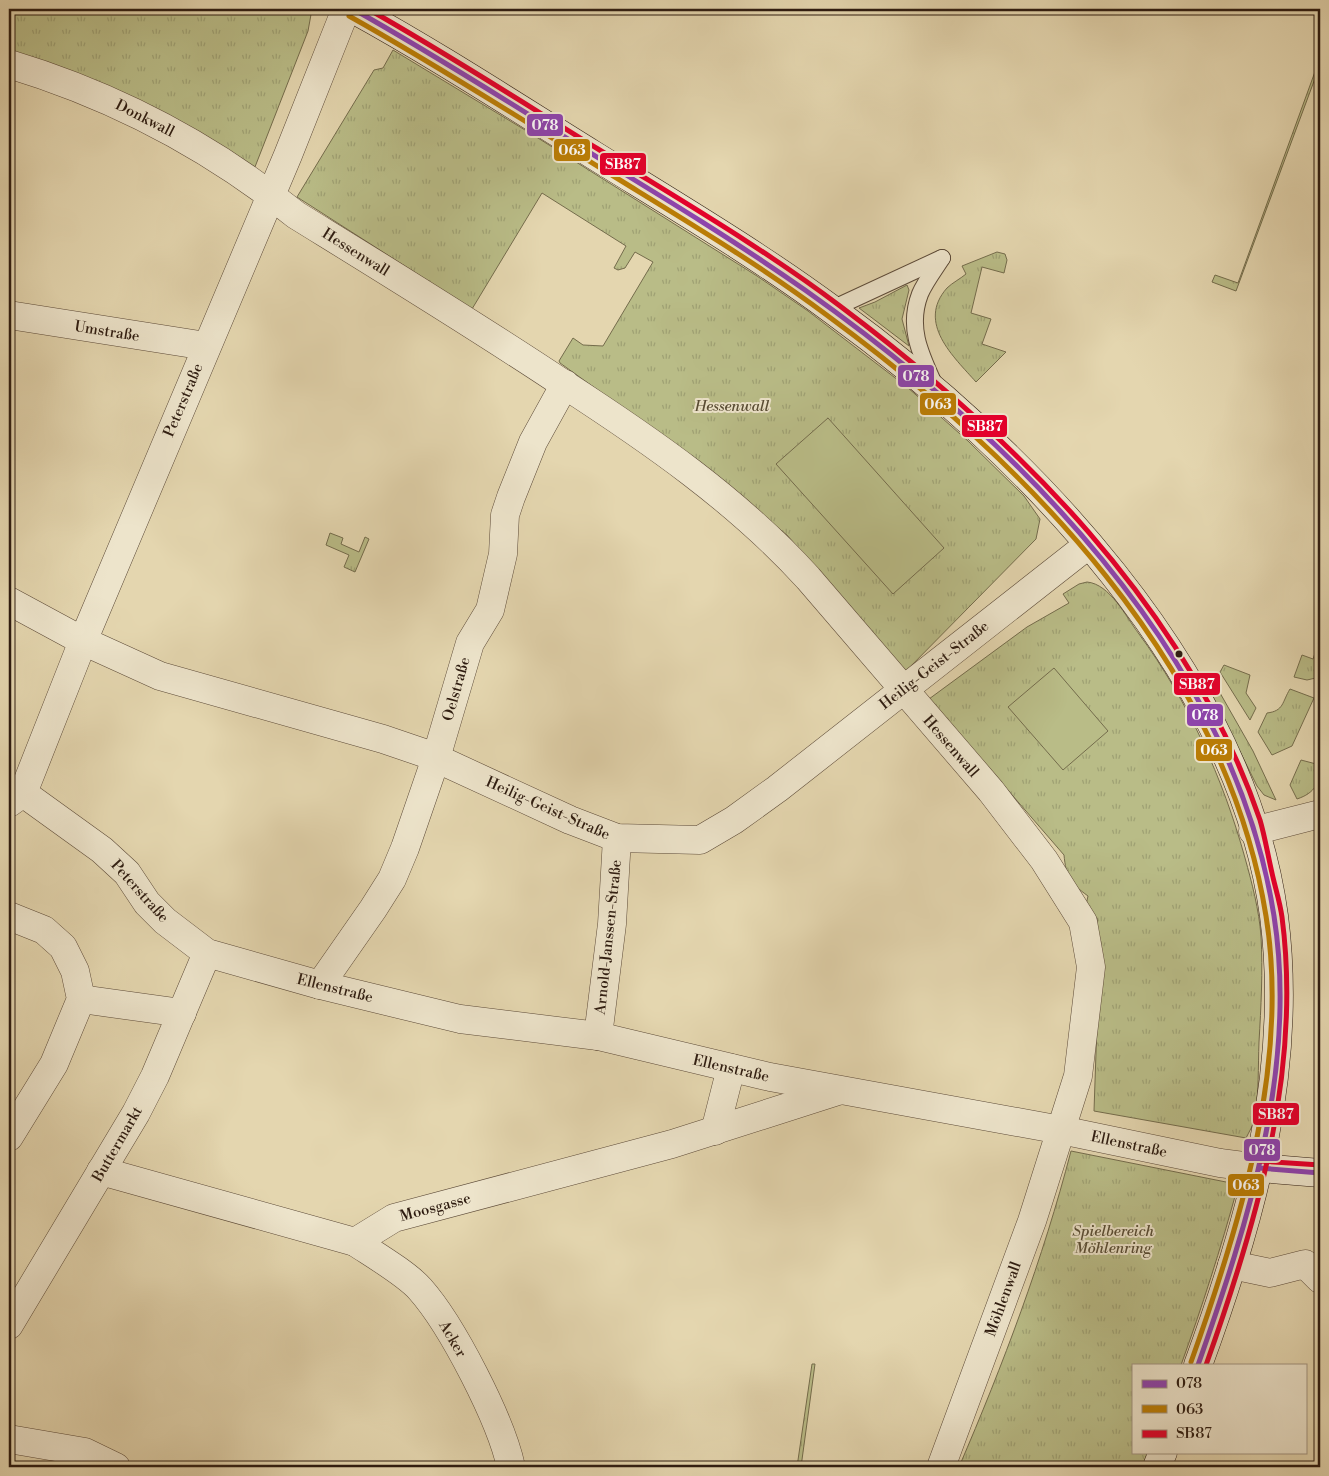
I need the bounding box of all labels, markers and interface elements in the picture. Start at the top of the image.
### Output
street label: Donkwall [112,96,178,142]
line badge: 078 [526,113,564,137]
text: 078 [531,117,559,135]
line badge: 063 [553,138,591,162]
text: 063 [558,142,586,160]
line badge: SB87 [599,152,647,176]
text: SB87 [605,156,641,174]
street label: Hessenwall [318,224,394,281]
street label: Umstraße [73,317,141,346]
street label: Peterstraße [159,361,207,440]
line badge: 078 [897,364,935,388]
text: 078 [902,368,930,386]
line badge: 063 [919,392,957,416]
text: 063 [924,396,952,414]
park label: Hessenwall [694,397,770,416]
line badge: SB87 [961,414,1008,438]
text: SB87 [967,418,1003,436]
street label: Heilig-Geist-Straße [876,617,993,714]
unlabelled marker [1174,649,1184,659]
street label: Oelstraße [438,655,475,723]
line badge: SB87 [1173,672,1221,696]
text: SB87 [1179,676,1215,694]
line badge: 078 [1186,703,1224,727]
text: 078 [1191,707,1219,725]
street label: Hessenwall [918,711,983,782]
line badge: 063 [1195,738,1233,762]
text: 063 [1200,742,1228,760]
street label: Heilig-Geist-Straße [483,773,613,844]
street label: Peterstraße [106,856,173,927]
street label: Arnold-Janssen-Straße [591,859,626,1016]
street label: Ellenstraße [295,970,375,1007]
street label: Ellenstraße [691,1050,771,1086]
street label: Buttermarkt [88,1102,147,1186]
line badge: SB87 [1252,1102,1300,1126]
text: SB87 [1258,1106,1294,1124]
street label: Ellenstraße [1089,1127,1169,1162]
line badge: 078 [1243,1138,1281,1162]
text: 078 [1248,1142,1276,1160]
line badge: 063 [1227,1173,1265,1197]
text: 063 [1232,1177,1260,1195]
street label: Moosgasse [398,1189,473,1226]
park label: Spielbereich Möhlenring [1072,1222,1154,1258]
street label: Möhlenwall [981,1259,1026,1339]
street label: Acker [434,1317,471,1361]
legend [1132,1364,1306,1454]
text: 078 [1176,1374,1202,1393]
text: 063 [1176,1400,1203,1419]
text: SB87 [1176,1424,1212,1443]

